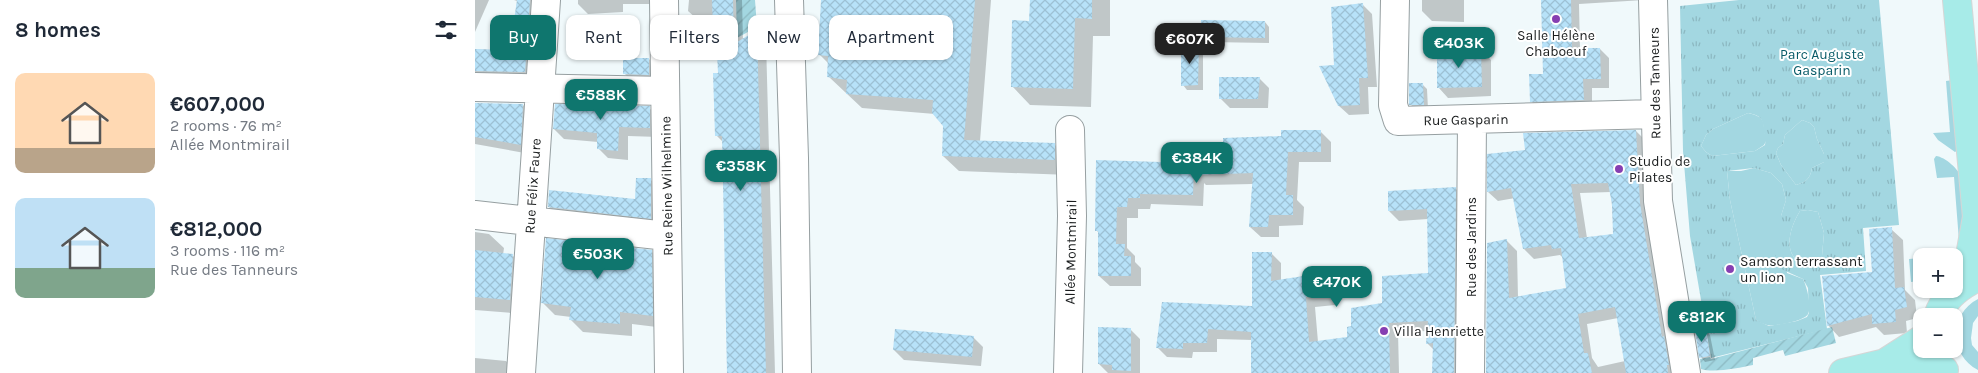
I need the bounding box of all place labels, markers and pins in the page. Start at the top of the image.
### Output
marker: Salle Hélène Chaboeuf [1550,13,1562,25]
pin: €607K [1155,22,1225,65]
pin: €403K [1424,27,1494,69]
place label: Salle Hélène Chaboeuf [1517,27,1595,60]
pin: €588K [566,78,636,121]
pin: €384K [1162,142,1232,184]
pin: €358K [706,150,776,192]
place label: Studio de Pilates [1629,153,1690,186]
marker: Studio de Pilates [1613,163,1625,175]
pin: €503K [563,238,633,280]
place label: Samson terrassant un lion [1740,253,1862,286]
marker: Samson terrassant un lion [1724,263,1736,275]
pin: €470K [1302,266,1372,308]
pin: €812K [1667,300,1737,343]
place label: Villa Henriette [1394,323,1484,340]
marker: Villa Henriette [1378,325,1390,337]

